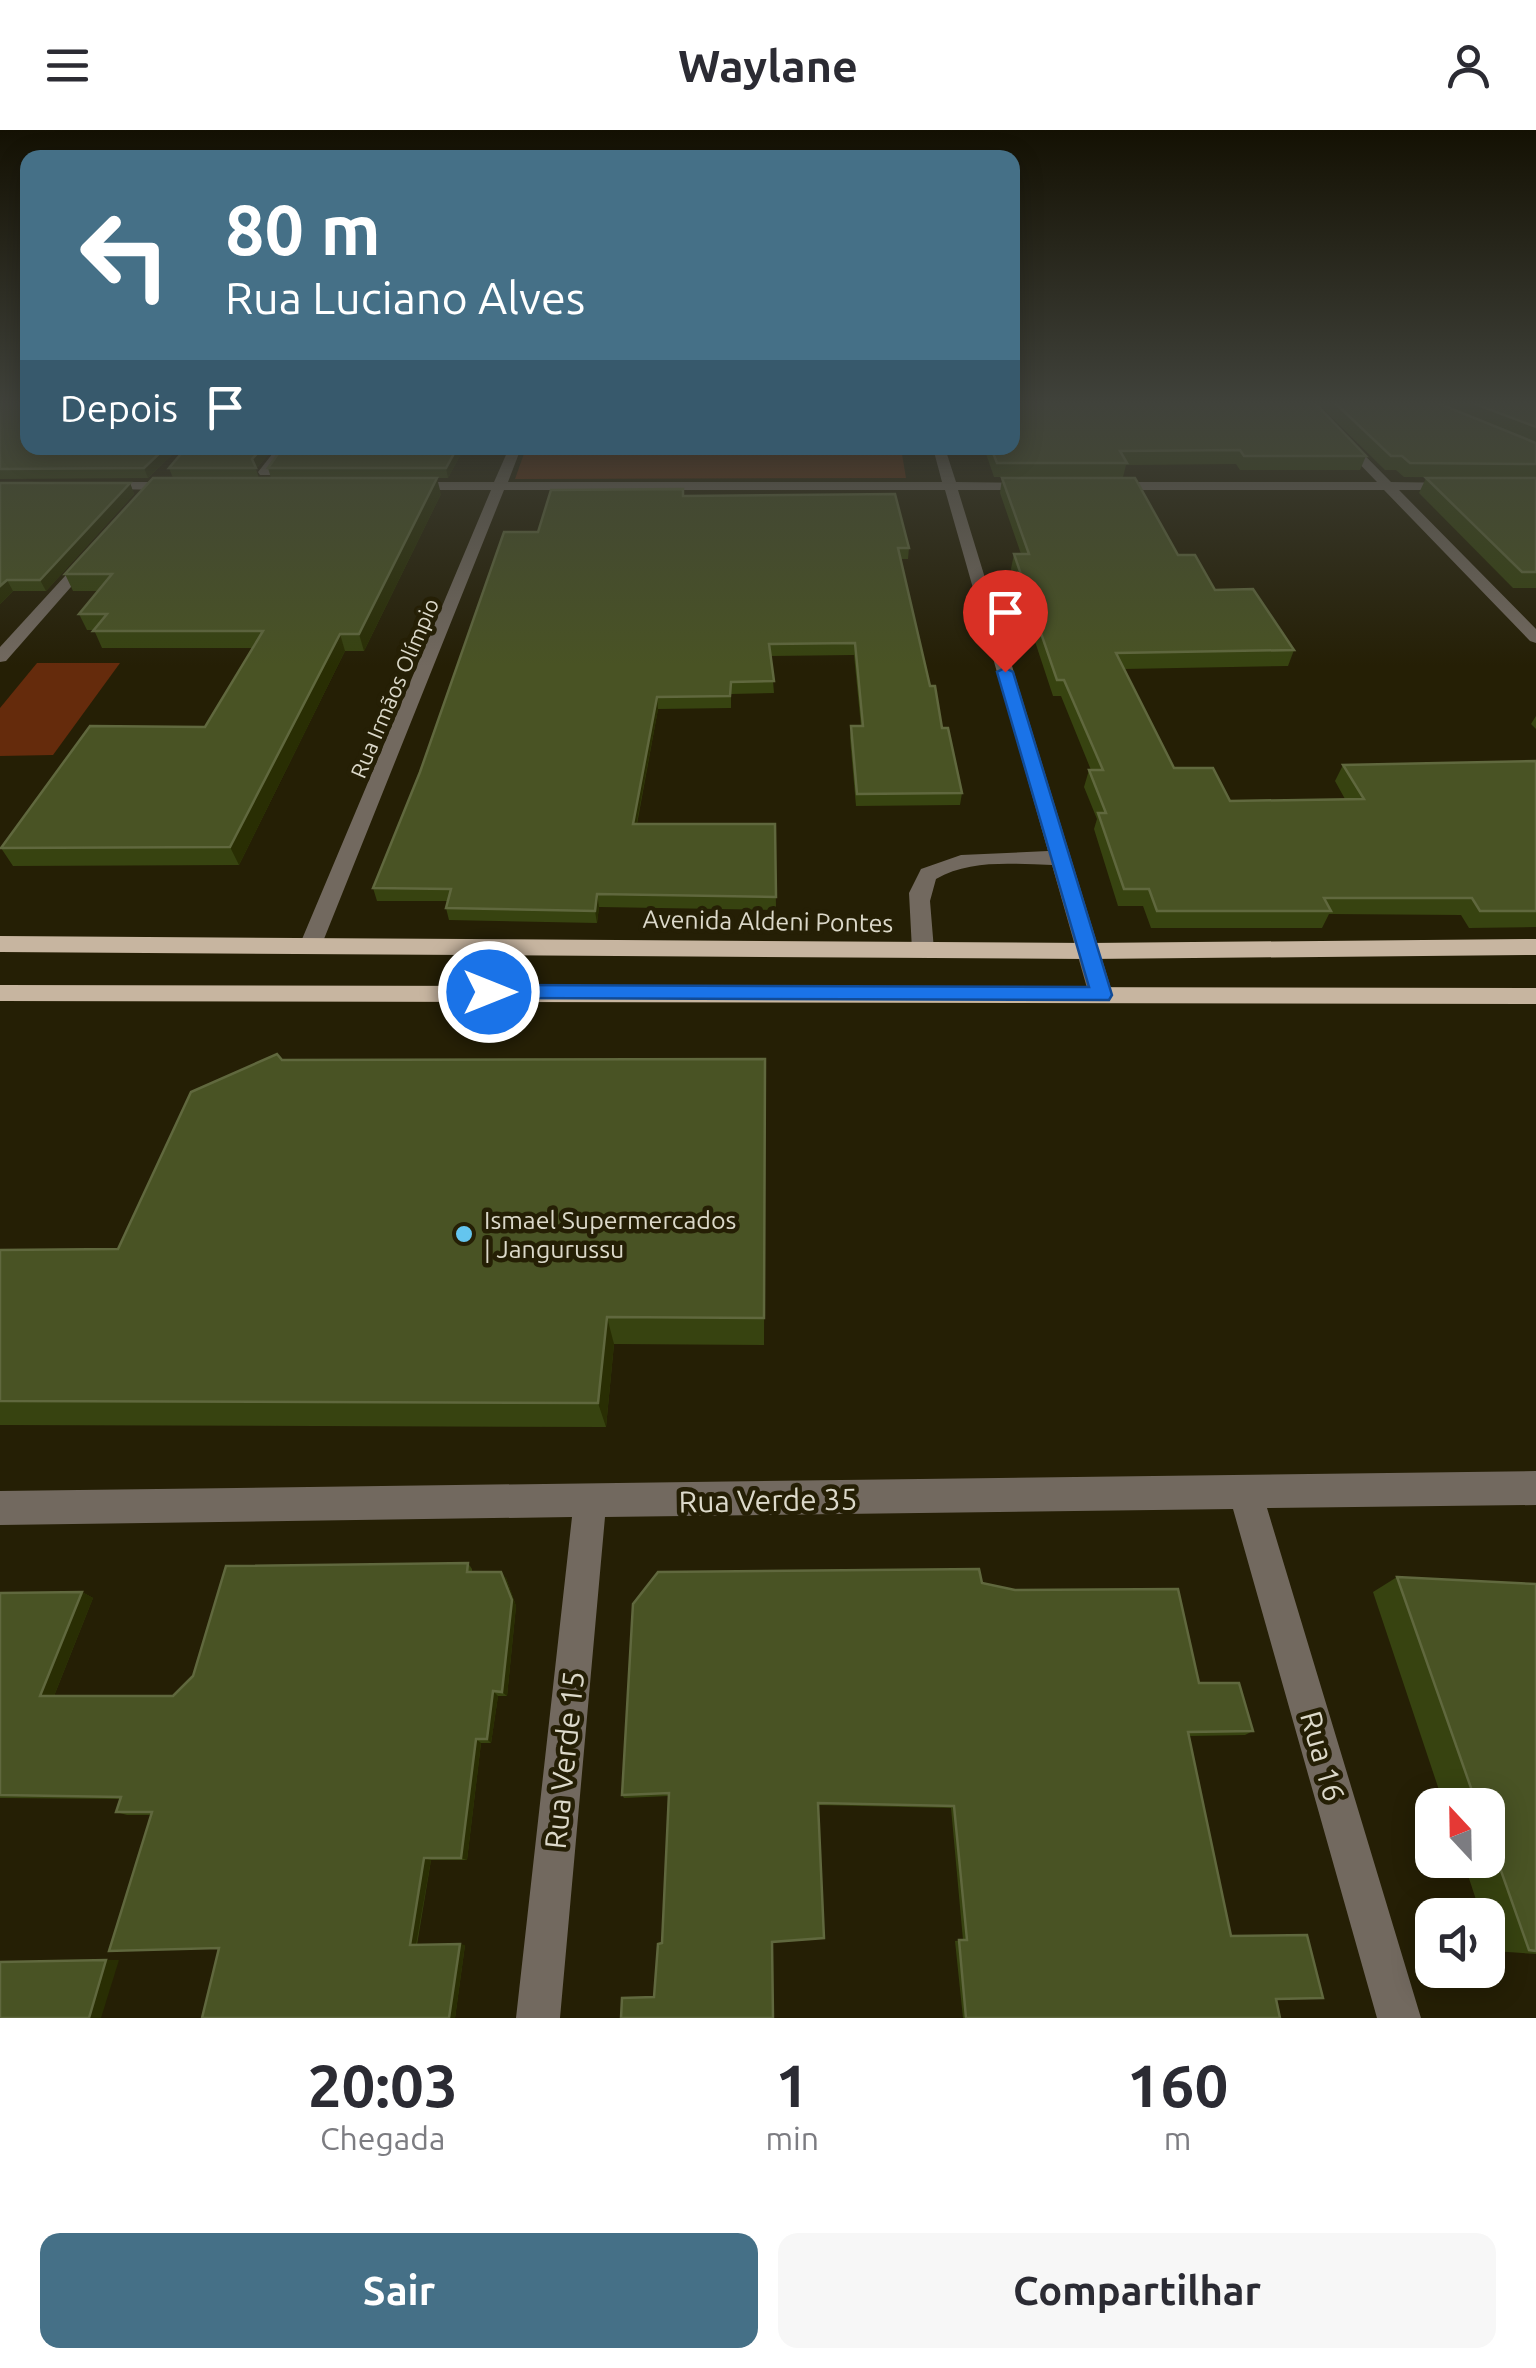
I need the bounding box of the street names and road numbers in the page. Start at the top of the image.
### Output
street label: Rua Irmãos Olímpio [345,594,443,782]
street label: Avenida Aldeni Pontes [642,905,894,937]
street label: Rua Verde 35 [678,1481,858,1519]
street label: Rua Verde 15 [538,1669,590,1851]
street label: Rua 16 [1294,1707,1352,1805]

